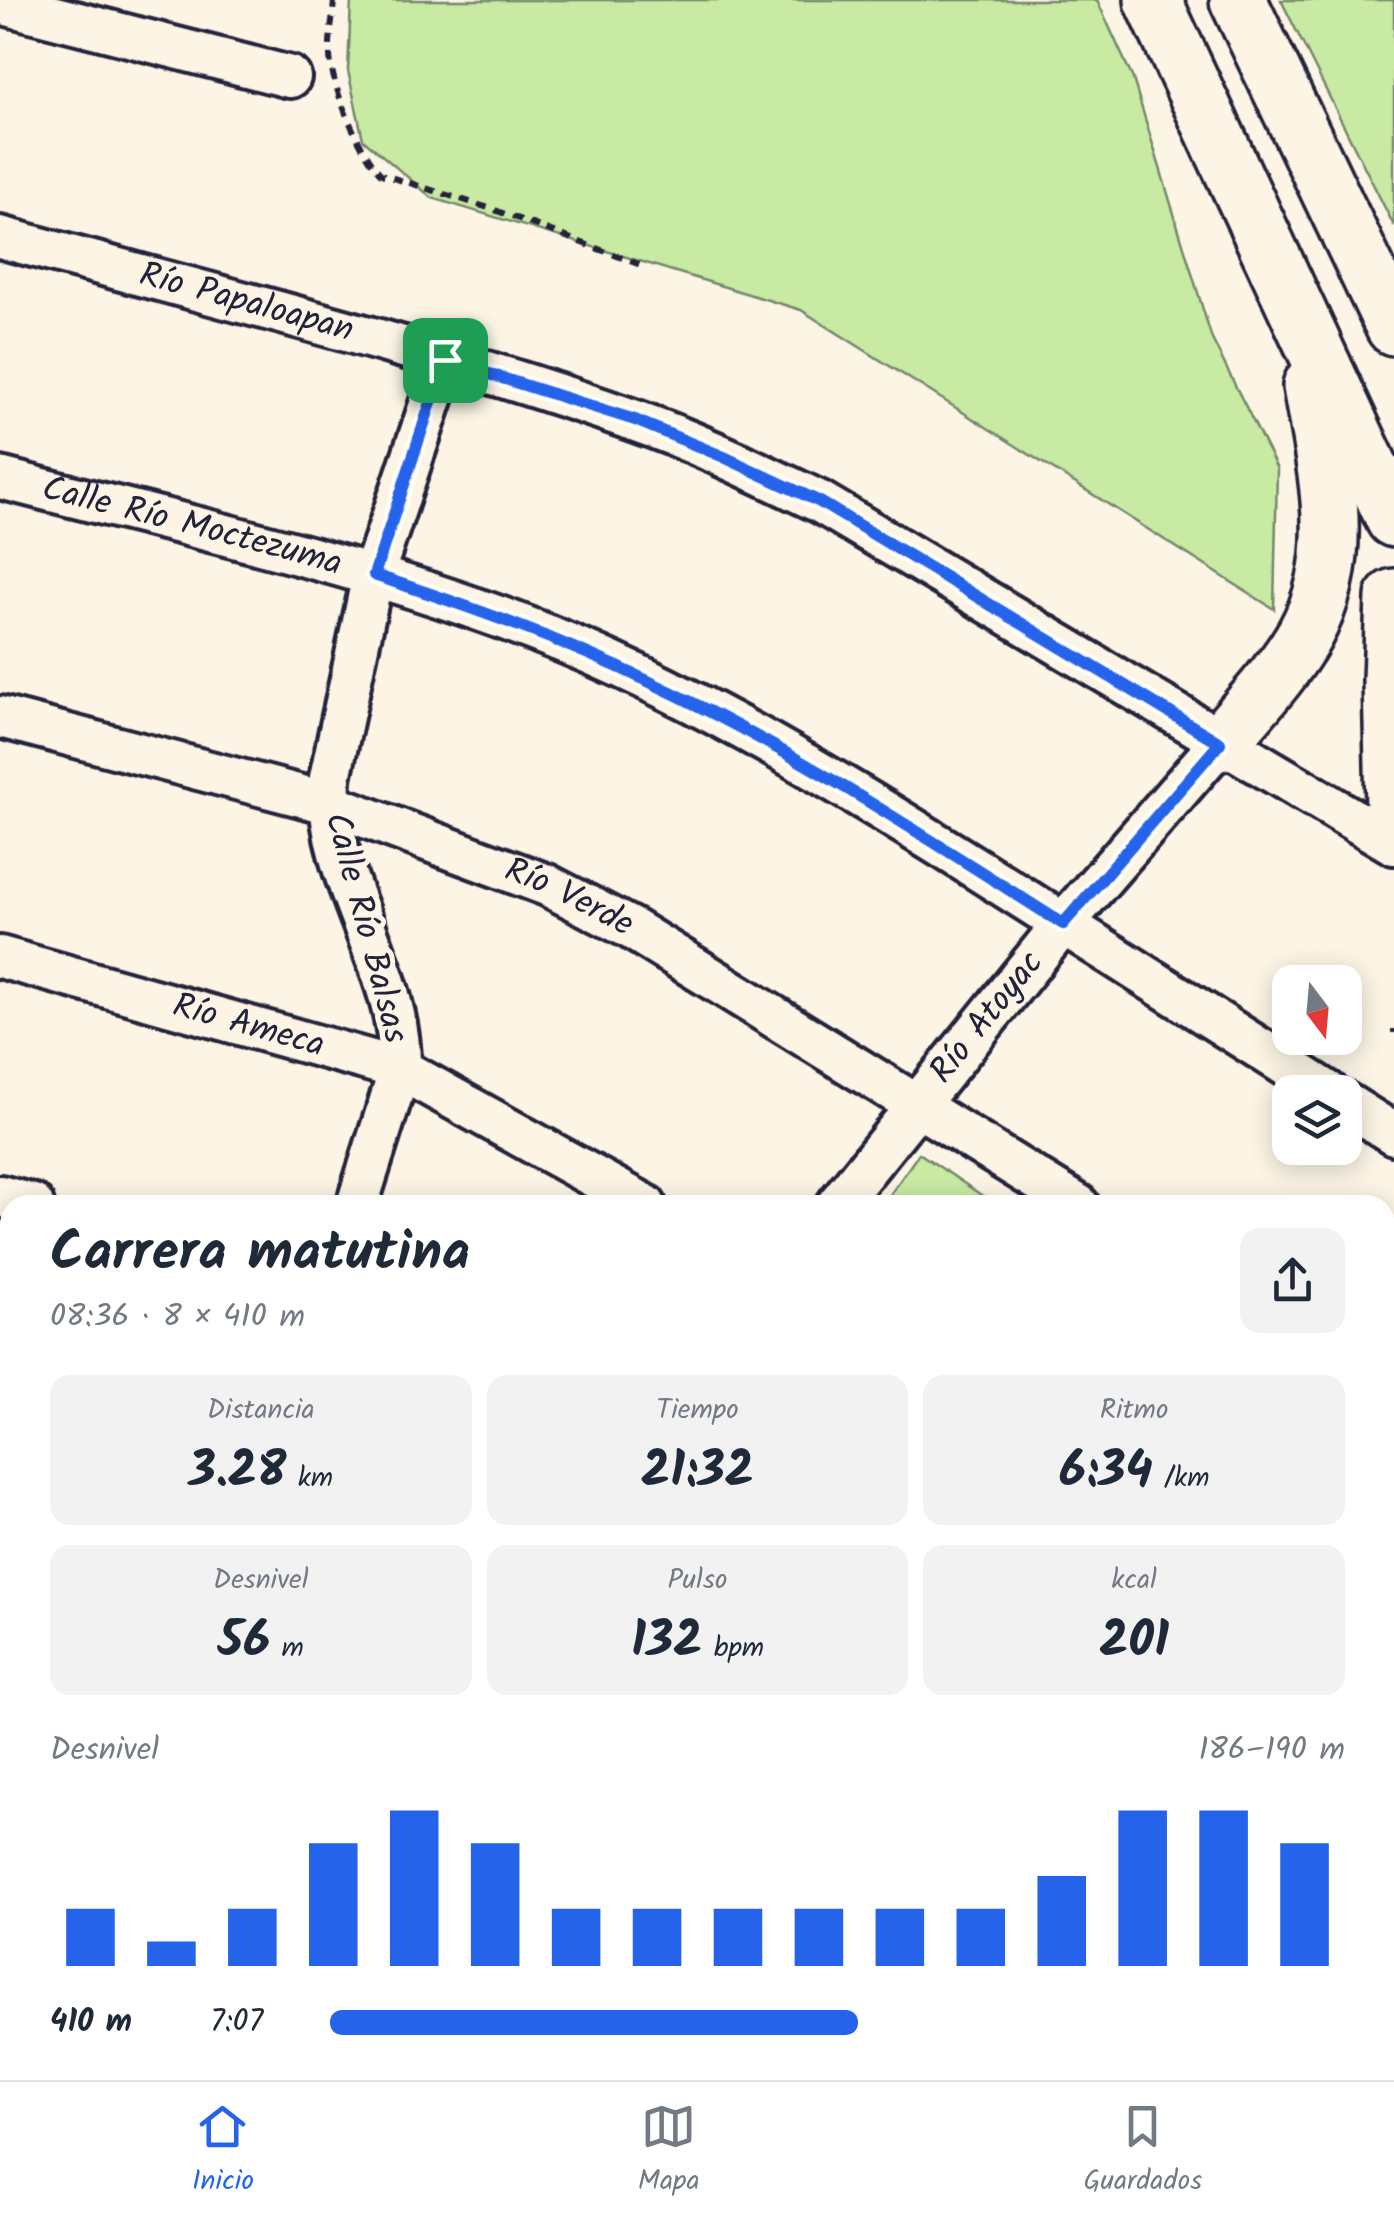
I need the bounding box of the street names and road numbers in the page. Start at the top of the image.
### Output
street label: Río Papaloapan [133,248,360,359]
street label: Calle Río Moctezuma [36,462,348,593]
street label: Calle Río Balsas [307,807,423,1050]
street label: Río Verde [496,843,644,953]
street label: Río Atoyac [916,939,1059,1097]
street label: Río Ameca [166,979,331,1075]

